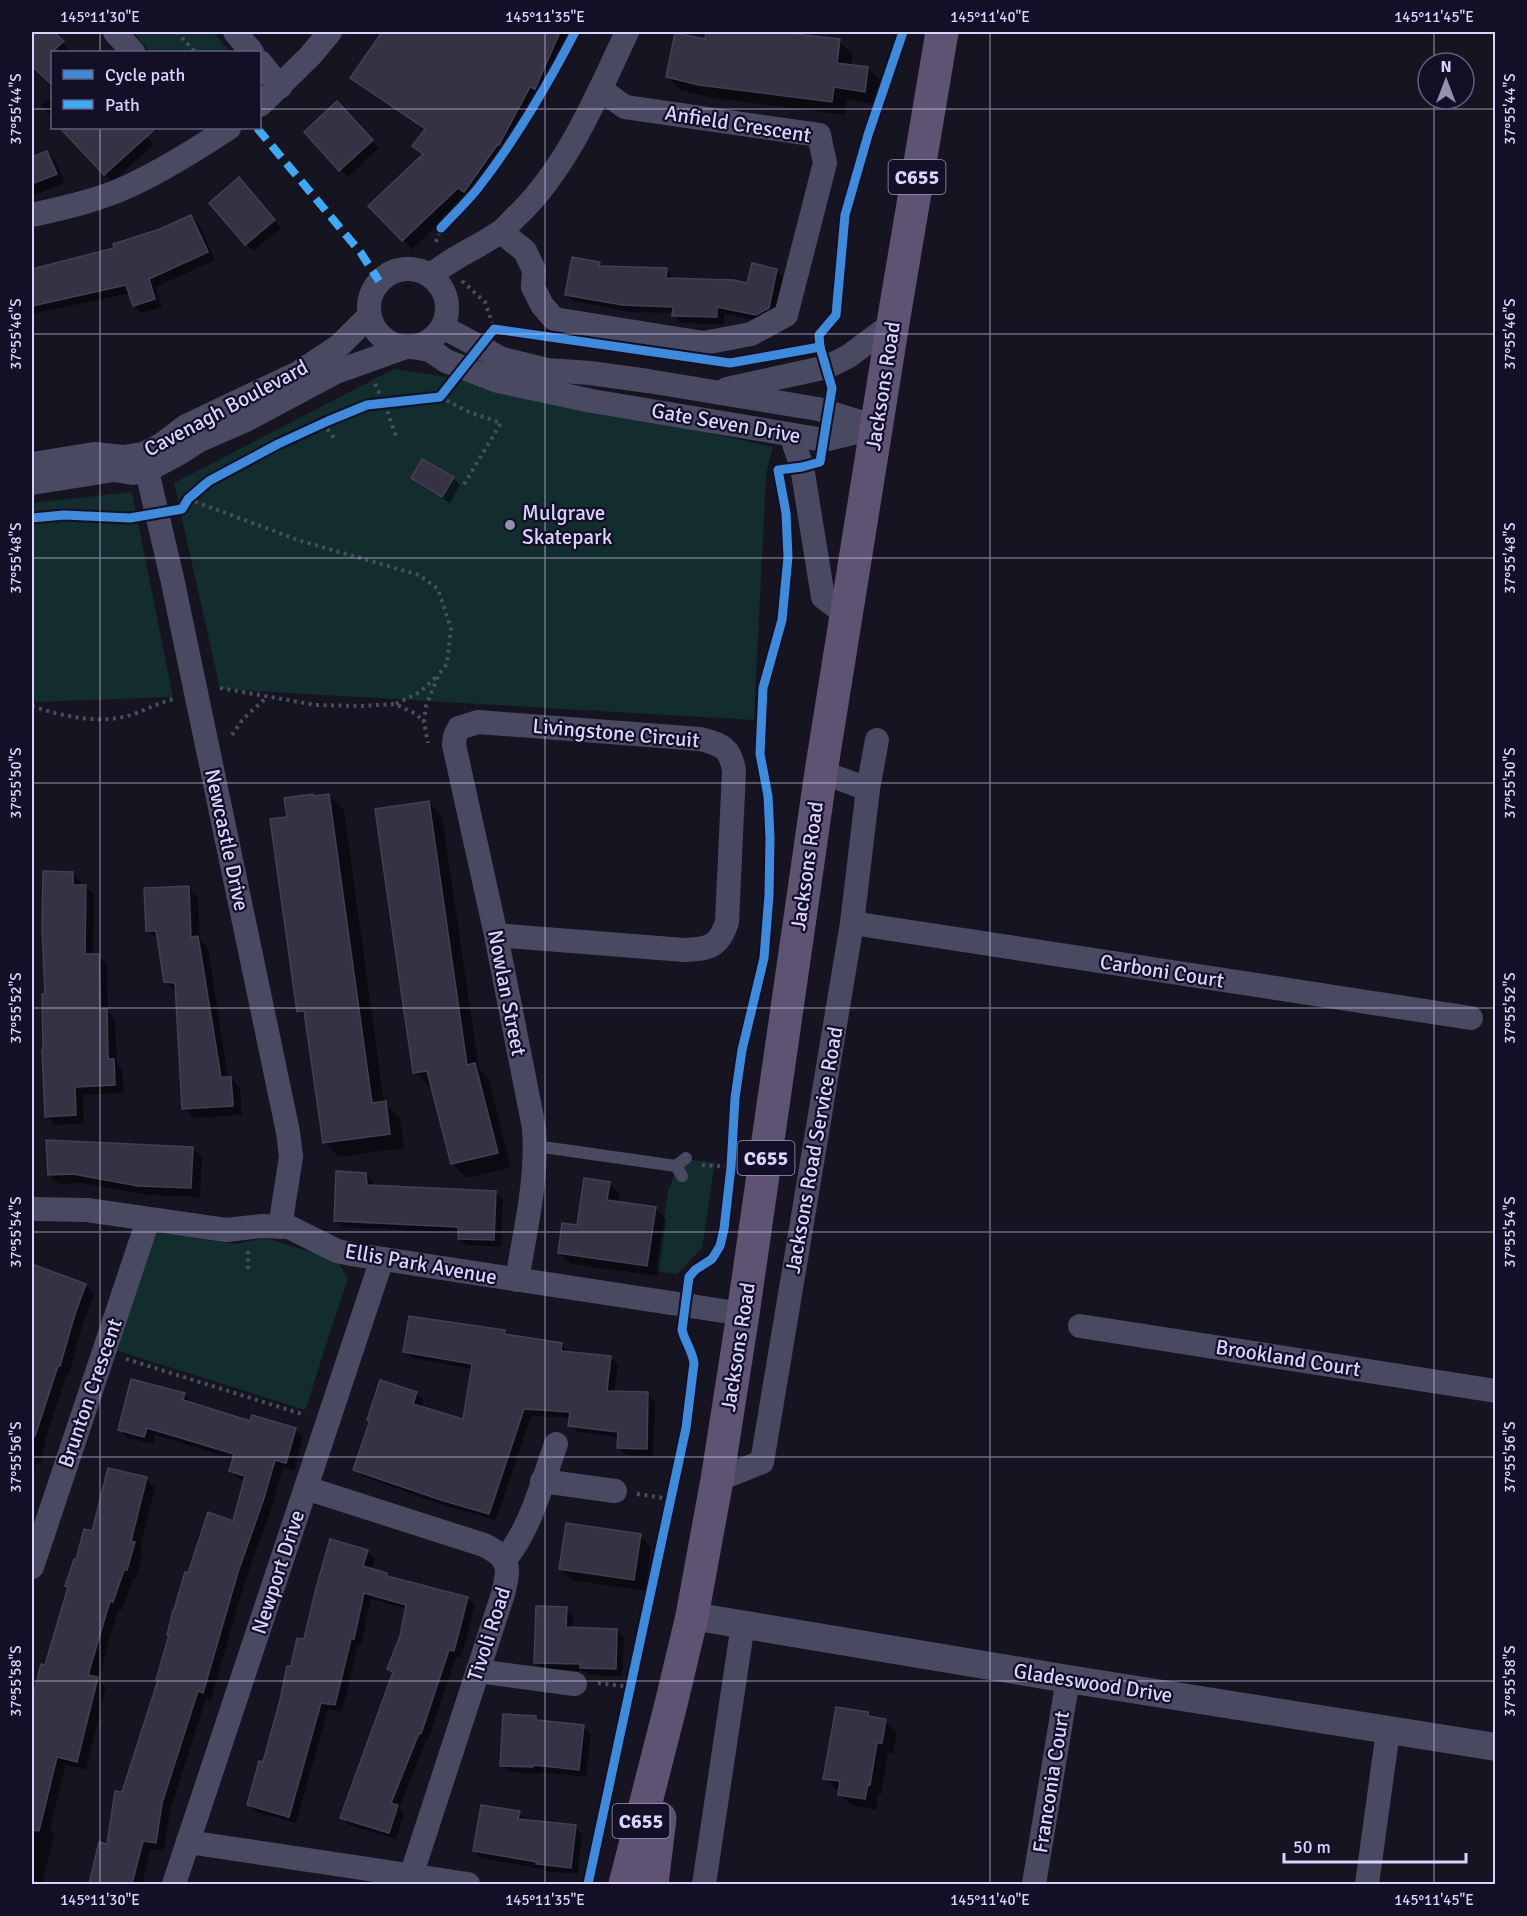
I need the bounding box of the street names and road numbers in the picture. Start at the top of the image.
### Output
street label: Anfield Crescent [663,100,813,148]
road number: C655 [888,160,946,194]
street label: Jacksons Road [860,320,906,452]
street label: Cavenagh Boulevard [140,354,312,462]
street label: Gate Seven Drive [649,397,803,449]
street label: Livingstone Circuit [531,713,701,753]
street label: Newcastle Drive [199,767,255,913]
street label: Jacksons Road [785,800,829,932]
street label: Nowlan Street [482,928,532,1058]
street label: Carboni Court [1098,948,1226,994]
street label: Jacksons Road Service Road [779,1025,849,1275]
road number: C655 [738,1141,795,1175]
street label: Ellis Park Avenue [343,1238,499,1290]
street label: Jacksons Road [715,1281,761,1413]
street label: Brunton Crescent [52,1315,128,1471]
street label: Brookland Court [1214,1334,1362,1382]
street label: Newport Drive [246,1507,310,1637]
street label: Tivoli Road [462,1584,516,1684]
street label: Gladeswood Drive [1012,1658,1174,1708]
street label: Franconia Court [1027,1709,1075,1855]
road number: C655 [612,1804,670,1838]

